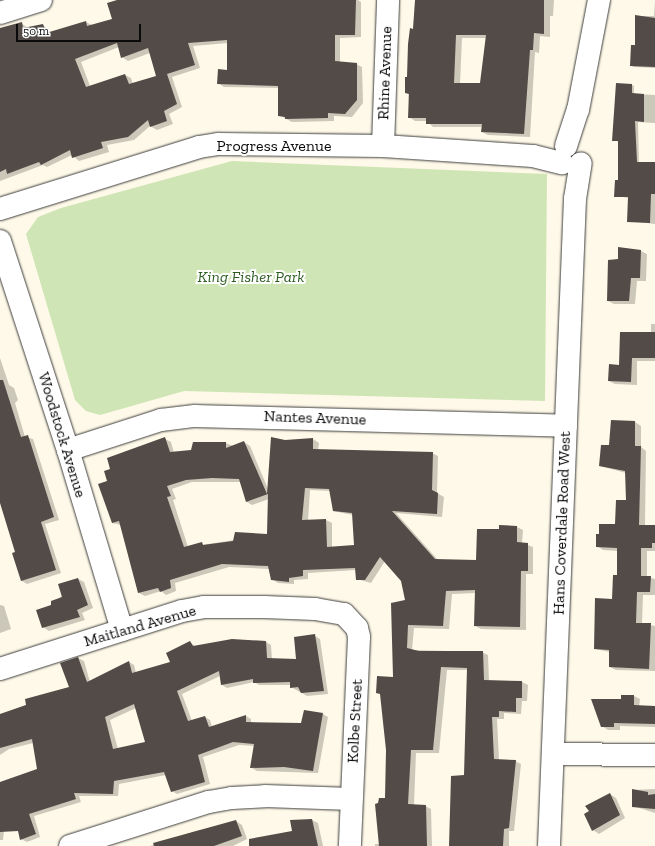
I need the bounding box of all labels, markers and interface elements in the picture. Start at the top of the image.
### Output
scale bar [18,16,143,42]
text: 50 m [23,24,49,38]
street label: Rhine Avenue [374,26,396,120]
street label: Progress Avenue [216,136,332,156]
park label: King Fisher Park [197,267,305,287]
street label: Woodstock Avenue [34,370,90,500]
street label: Nantes Avenue [263,407,367,429]
street label: Hans Coverdale Road West [549,430,575,616]
street label: Maitland Avenue [81,601,199,651]
street label: Kolbe Street [343,678,367,764]

